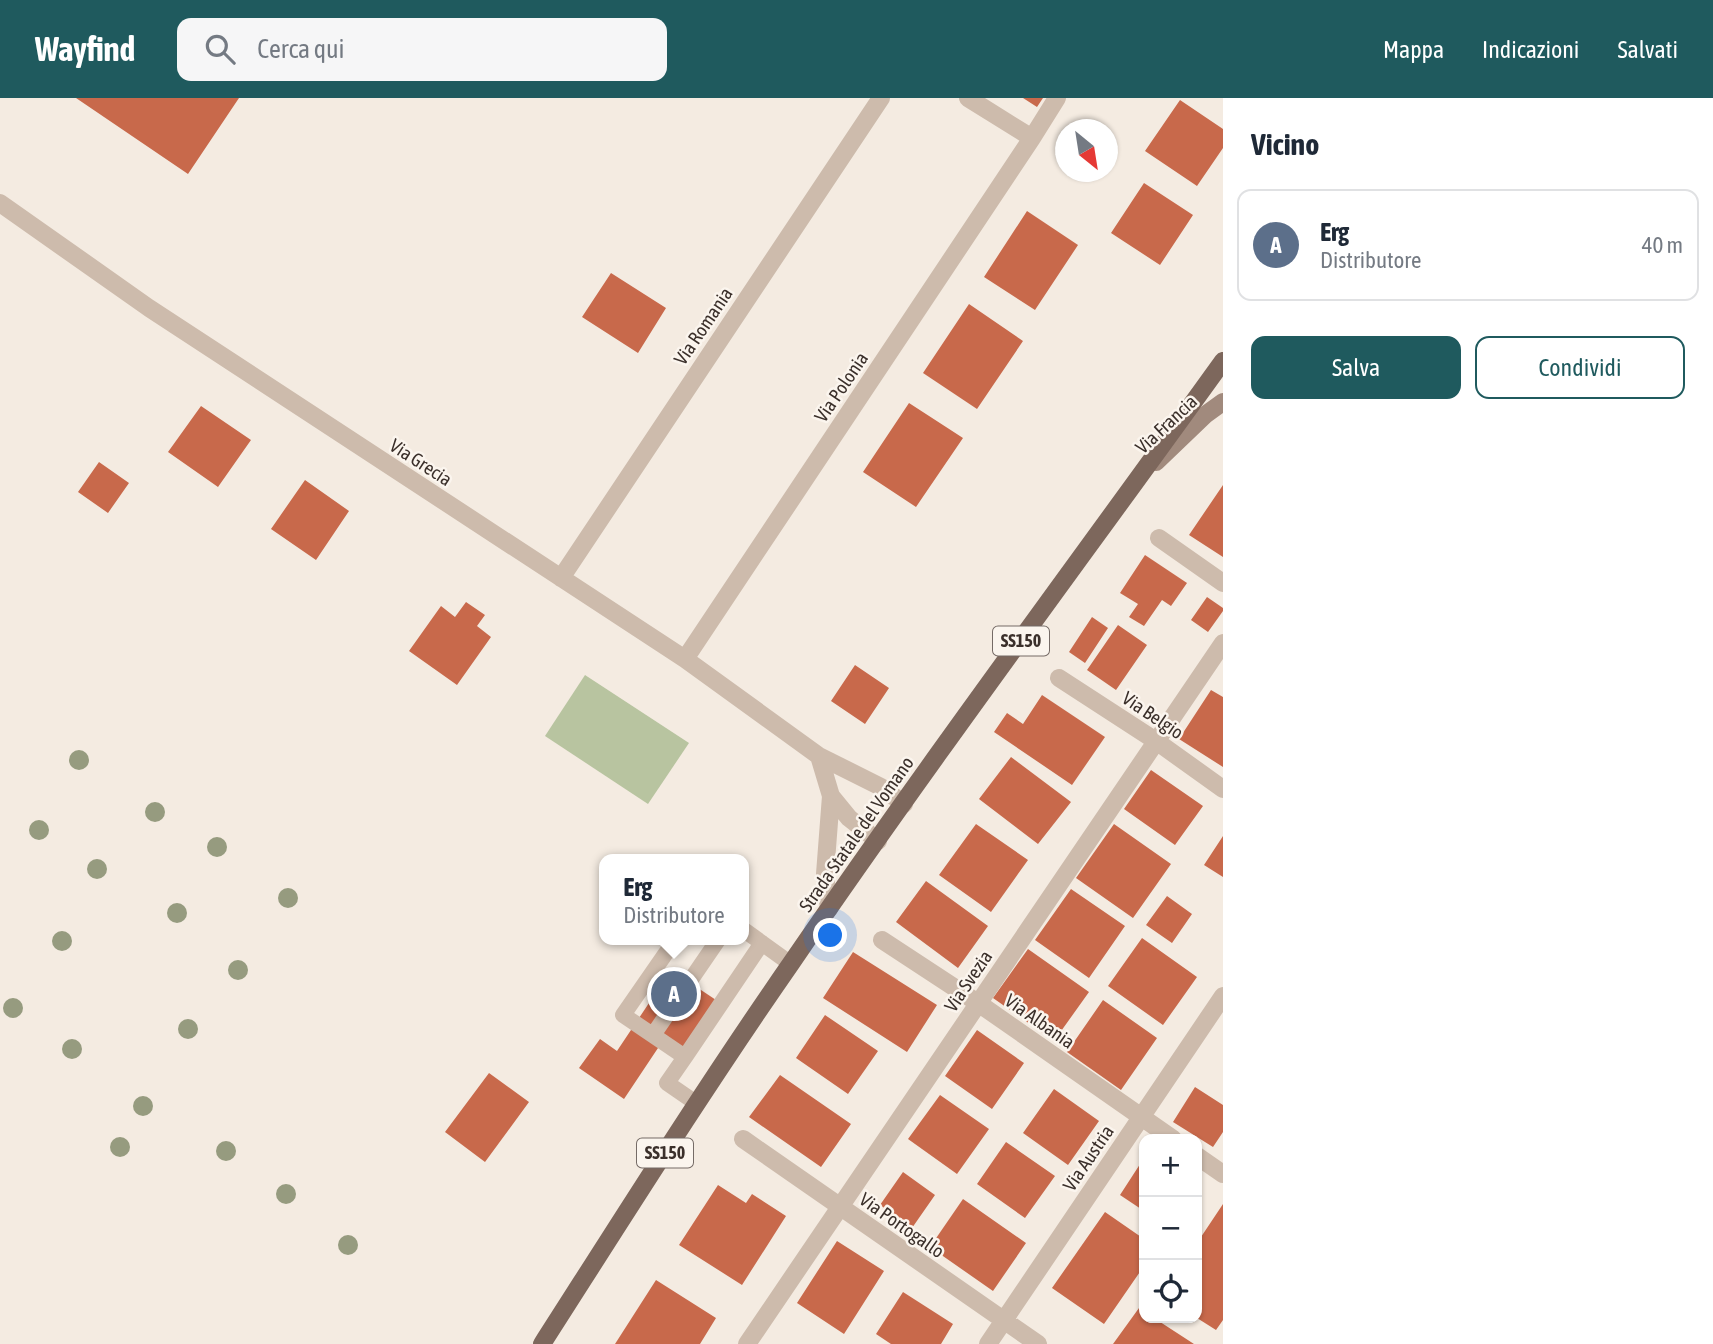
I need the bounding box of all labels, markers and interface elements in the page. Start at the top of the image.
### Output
search box [177,18,667,81]
text: Wayfind [35,30,135,68]
icon: search [201,30,239,68]
text: Cerca qui [257,34,345,64]
text: Mappa [1383,36,1444,63]
text: Indicazioni [1482,36,1579,63]
text: Salvati [1617,36,1678,63]
north arrow [1055,119,1118,182]
text: Vicino [1251,127,1319,161]
text: Erg [1320,217,1349,247]
text: A [1270,232,1282,258]
text: 40 m [1642,232,1683,258]
text: Distributore [1320,247,1421,273]
street label: Via Romania [669,283,737,369]
button: Salva [1251,336,1461,399]
button: Condividi [1475,336,1685,399]
street label: Via Polonia [810,348,872,426]
street label: Via Francia [1131,390,1201,458]
street label: Via Grecia [386,434,456,490]
road number: SS150 [993,626,1049,656]
street label: Via Belgio [1118,687,1188,743]
street label: Strada Statale del Vomano [794,752,918,916]
popup [599,854,749,945]
text: Erg [623,872,652,902]
text: Distributore [623,902,725,928]
your location [813,918,847,952]
street label: Via Svezia [940,946,996,1016]
pin: A [651,968,697,1020]
street label: Via Albania [1001,989,1079,1053]
street label: Via Austria [1058,1121,1118,1195]
map controls [1139,1134,1202,1323]
button: + [1139,1134,1202,1197]
road number: SS150 [637,1138,693,1168]
street label: Via Portogallo [855,1188,949,1262]
button: − [1139,1197,1202,1260]
button: locate [1139,1260,1202,1323]

